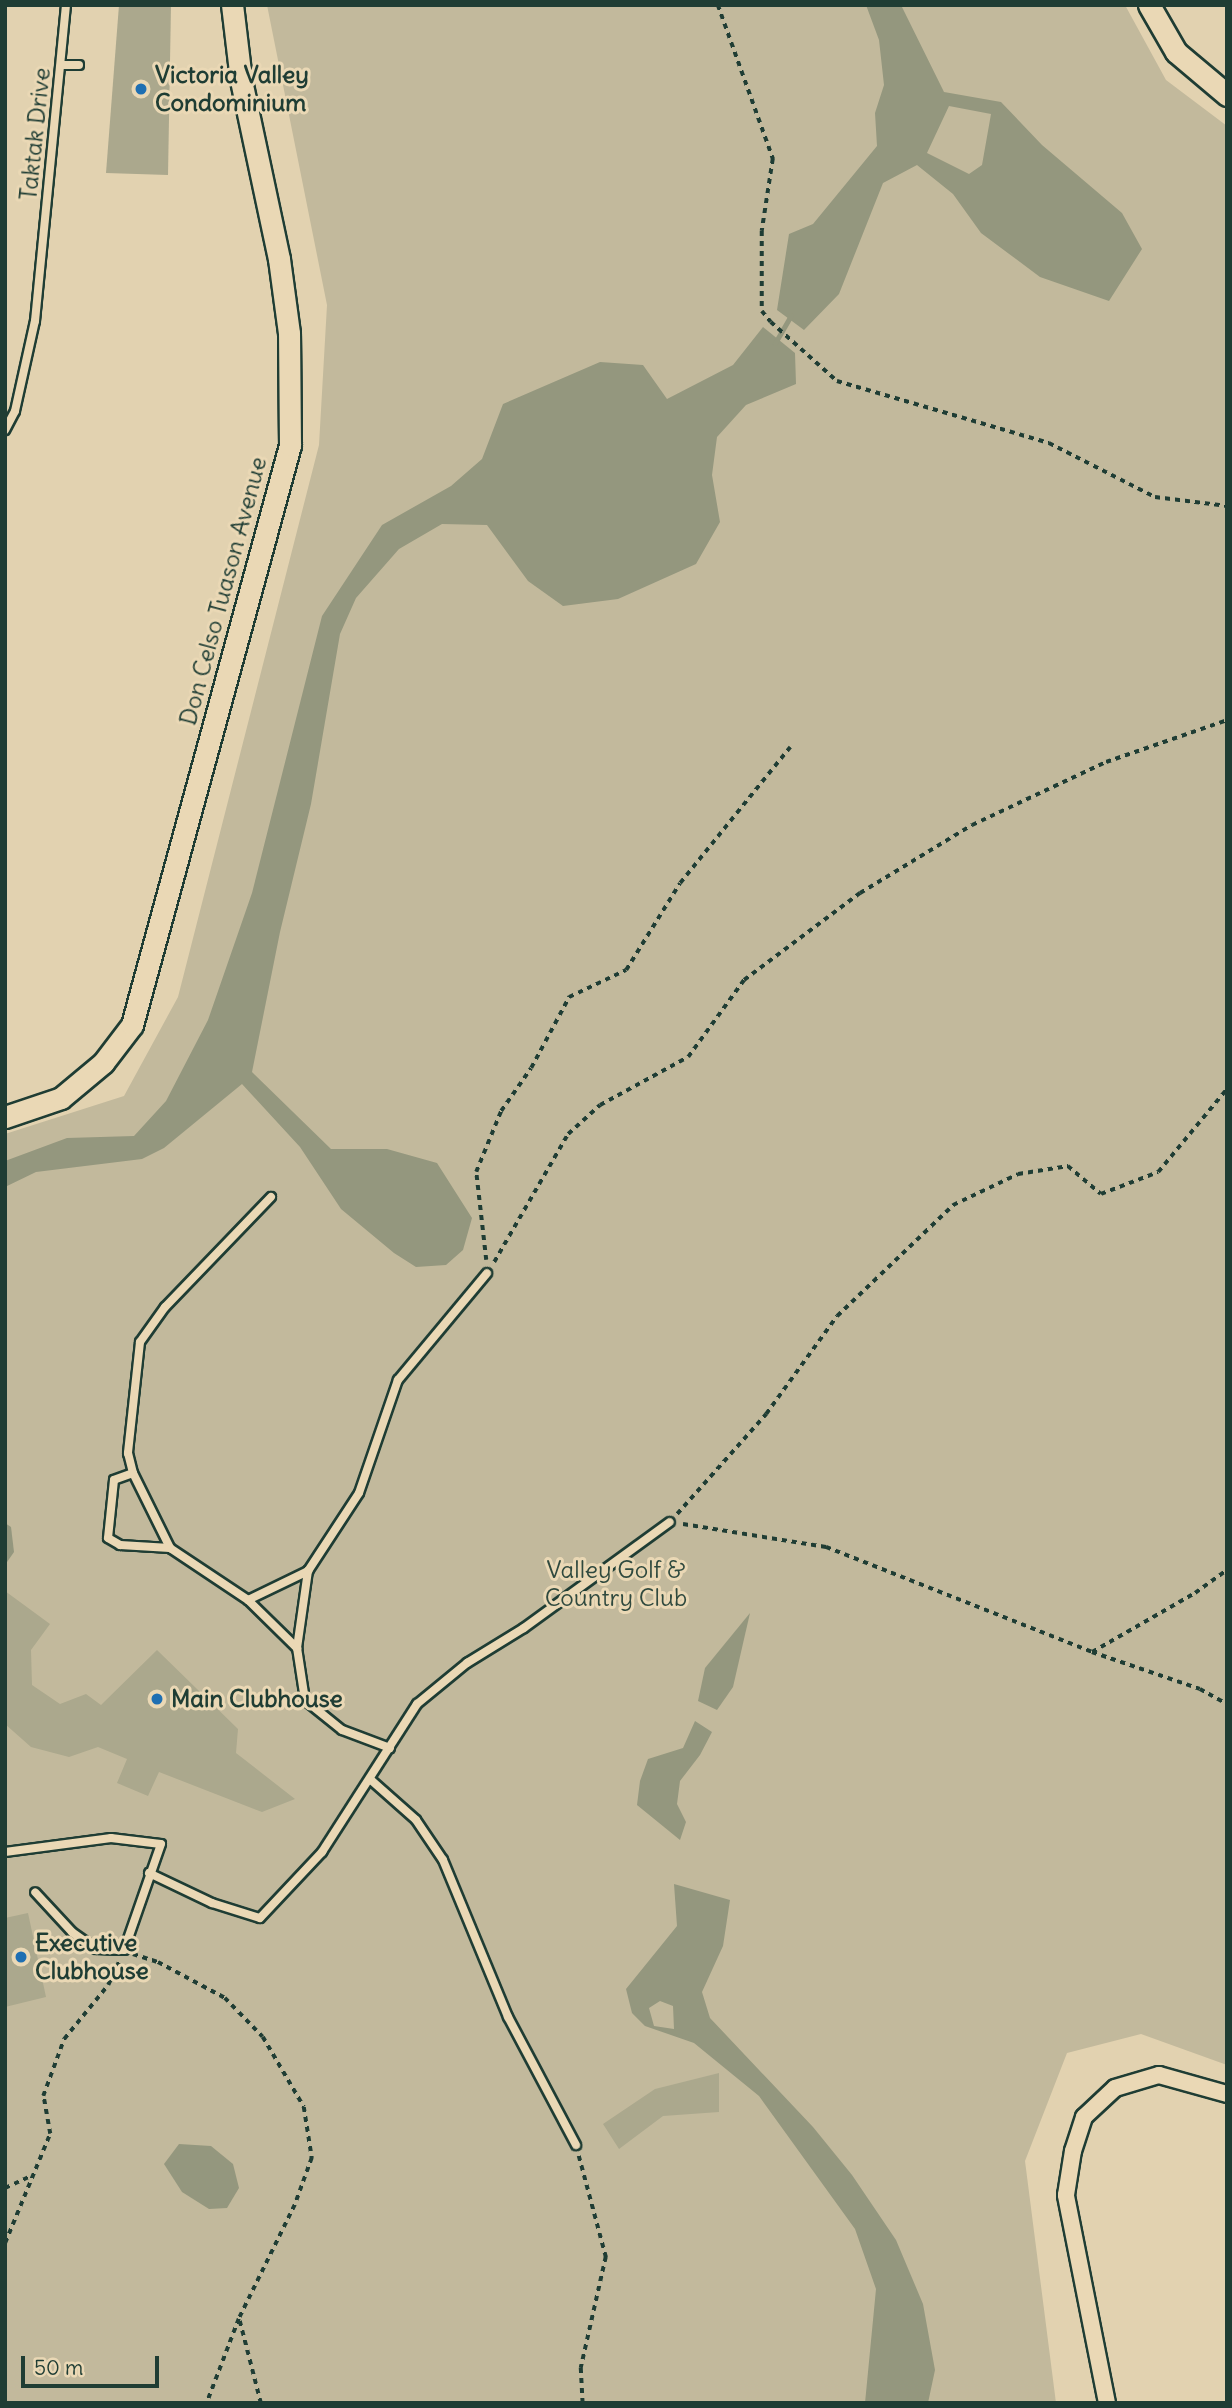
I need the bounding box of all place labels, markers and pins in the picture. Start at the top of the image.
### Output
place label: Victoria Valley Condominium [155,61,309,117]
marker: Victoria Valley Condominium [133,81,149,97]
place label: Main Clubhouse [171,1685,343,1713]
marker: Main Clubhouse [149,1691,165,1707]
place label: Executive Clubhouse [35,1929,149,1985]
marker: Executive Clubhouse [13,1949,29,1965]

